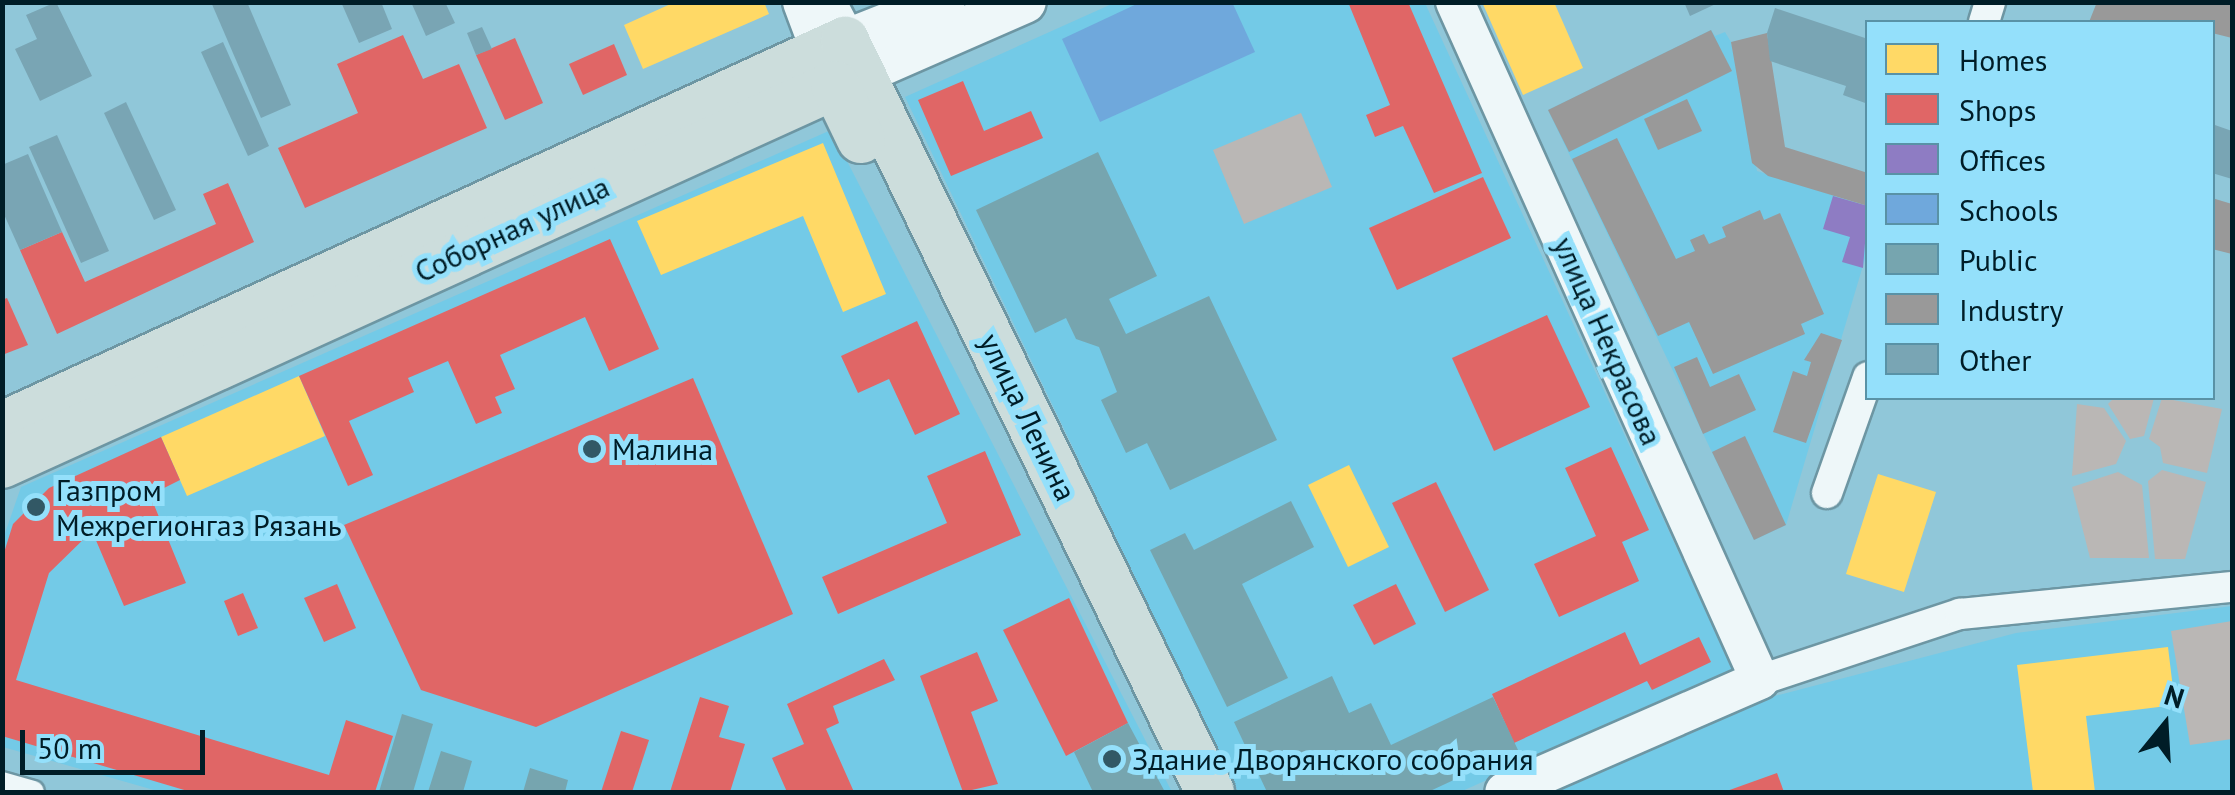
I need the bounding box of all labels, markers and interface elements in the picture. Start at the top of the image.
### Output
legend [1865,20,2215,400]
text: Homes [1959,40,2047,79]
text: Shops [1959,90,2036,129]
text: Offices [1959,140,2046,179]
street label: Соборная улица [409,168,615,290]
text: Schools [1959,190,2058,229]
street label: улица Некрасова [1546,231,1670,451]
text: Public [1959,240,2037,279]
text: Industry [1959,290,2063,329]
street label: улица Ленина [972,327,1084,507]
text: Other [1959,340,2032,379]
place label: Малина [612,431,713,467]
marker: Малина [581,438,603,460]
place label: Газпром Межрегионгаз Рязань [56,472,342,542]
marker: Газпром Межрегионгаз Рязань [25,496,47,518]
north arrow [2115,675,2215,775]
text: N [2160,676,2189,716]
scale bar [25,710,210,772]
text: 50 m [37,728,102,767]
place label: Здание Дворянского собрания [1132,741,1534,777]
marker: Здание Дворянского собрания [1101,748,1123,770]

